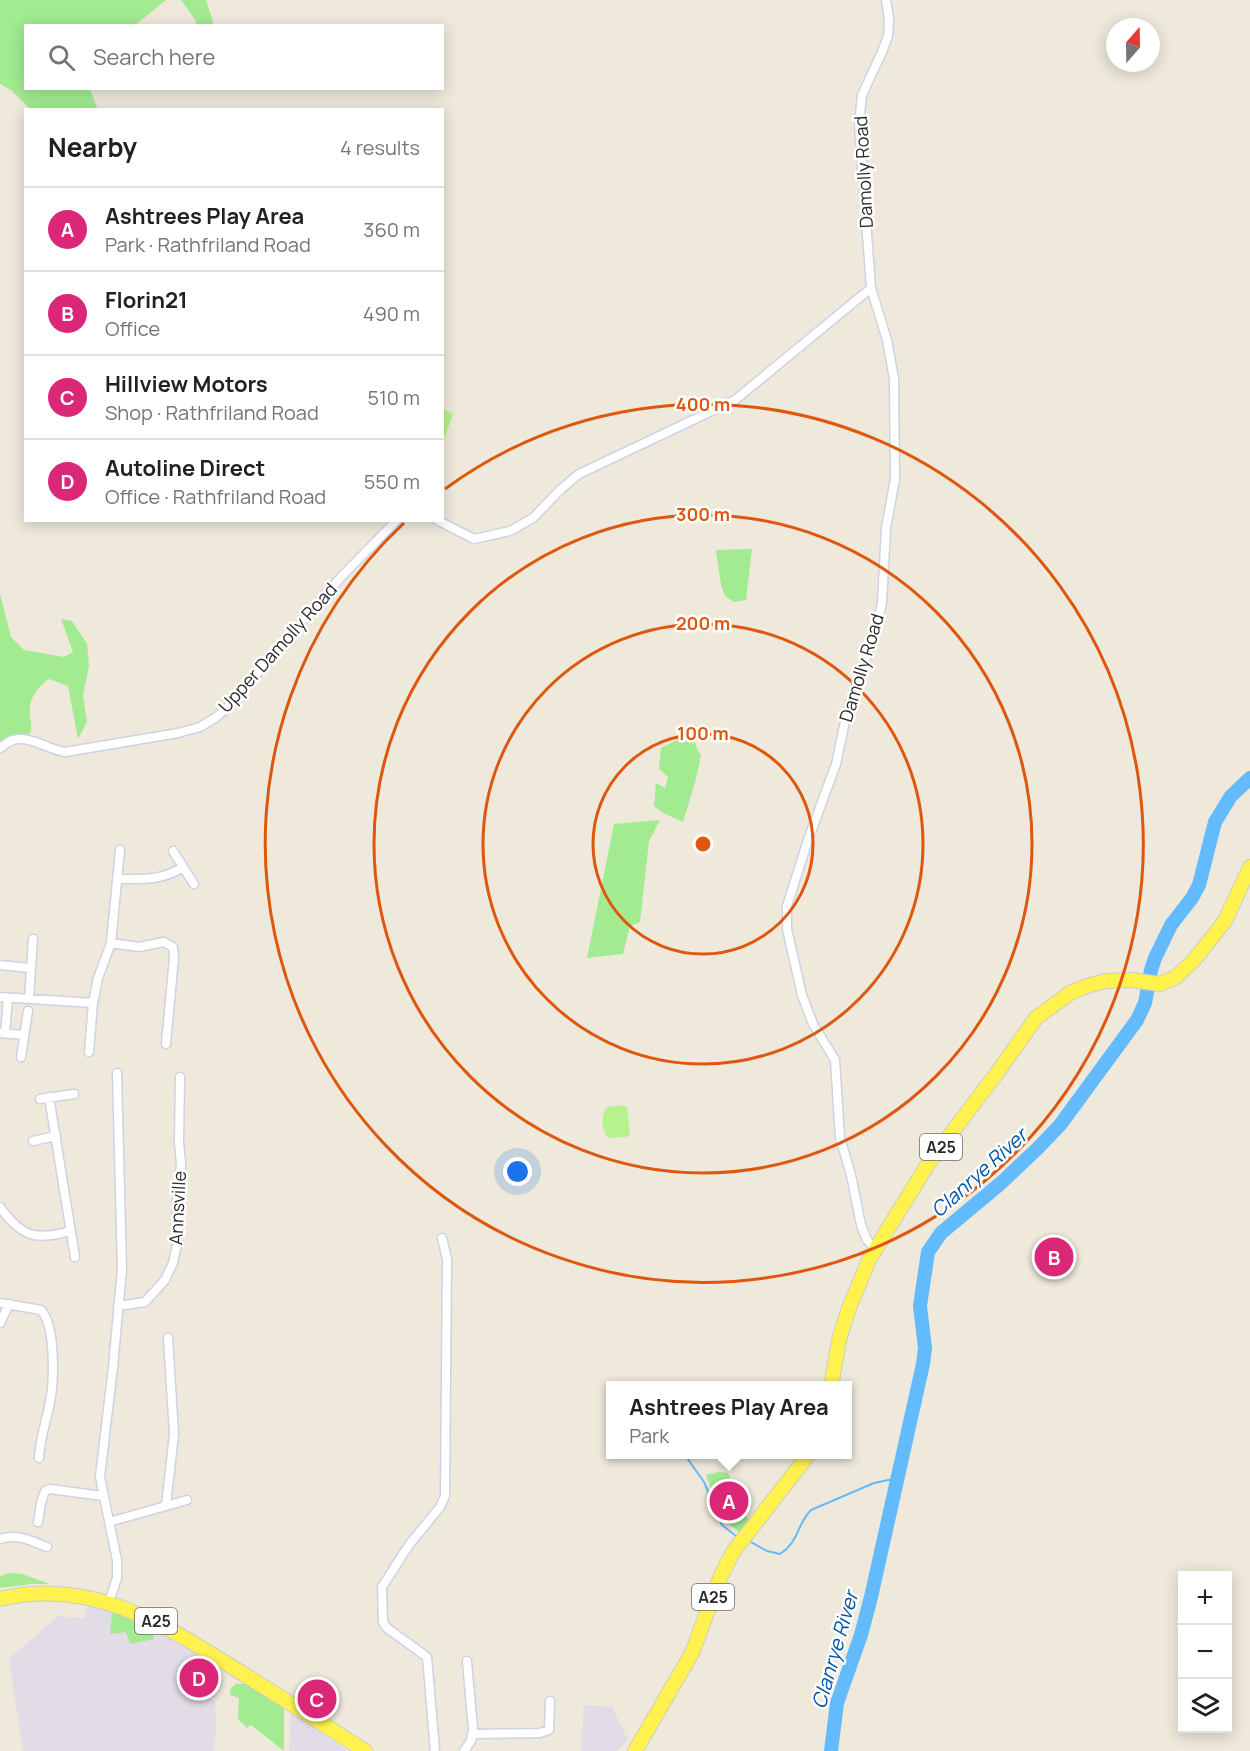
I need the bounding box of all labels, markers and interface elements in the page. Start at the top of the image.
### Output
north arrow [1106,18,1160,72]
search box [24,24,444,90]
icon: search [45,41,78,74]
text: Search here [93,42,215,72]
street label: Damolly Road [848,115,878,229]
text: Nearby [48,129,137,165]
text: 4 results [340,134,420,161]
text: Ashtrees Play Area [105,201,304,231]
text: A [61,216,74,243]
text: 360 m [363,216,420,243]
text: Park · Rathfriland Road [105,231,311,258]
text: Florin21 [105,285,188,315]
text: B [61,300,74,327]
text: 490 m [363,300,420,327]
text: Office [105,315,160,342]
text: Hillview Motors [105,369,268,399]
text: C [60,384,75,411]
text: 510 m [367,384,420,411]
text: 400 m [676,392,730,416]
text: Shop · Rathfriland Road [105,399,319,426]
text: Autoline Direct [105,453,265,483]
text: D [60,468,75,495]
text: 550 m [364,468,420,495]
text: Office · Rathfriland Road [105,483,326,510]
text: 300 m [676,502,730,526]
street label: Upper Damolly Road [213,577,342,717]
text: 200 m [676,611,730,635]
street label: Damolly Road [833,611,889,725]
text: 100 m [677,721,729,745]
centre of rings [693,834,713,854]
water label: Clanrye River [925,1120,1035,1223]
road number: A25 [920,1134,962,1160]
your location [503,1157,532,1186]
street label: Annsville [163,1170,191,1246]
pin: B [1034,1234,1074,1280]
popup [606,1381,852,1459]
text: Ashtrees Play Area [629,1392,829,1422]
text: Park [629,1422,669,1449]
pin: A [710,1478,748,1524]
map controls [1178,1571,1232,1733]
button: + [1178,1571,1232,1625]
road number: A25 [692,1584,734,1610]
water label: Clanrye River [805,1585,865,1712]
road number: A25 [135,1608,177,1634]
button: − [1178,1625,1232,1679]
pin: D [180,1656,218,1700]
pin: C [298,1676,336,1722]
button: layers [1178,1679,1232,1733]

